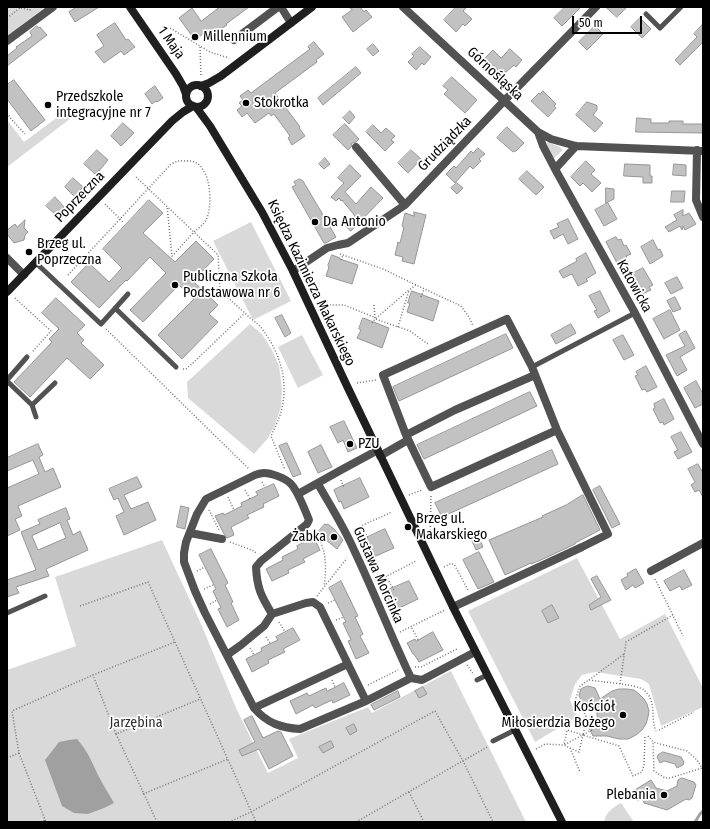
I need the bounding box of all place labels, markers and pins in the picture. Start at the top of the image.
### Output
place label: Millennium [203,29,267,45]
marker: Millennium [190,32,200,42]
place label: Przedszkole integracyjne nr 7 [56,89,151,122]
place label: Stokrotka [254,95,309,111]
marker: Stokrotka [241,98,251,108]
marker: Przedszkole integracyjne nr 7 [43,100,53,110]
place label: Da Antonio [323,214,386,230]
marker: Da Antonio [310,217,320,227]
place label: Brzeg ul. Poprzeczna [37,236,102,268]
marker: Brzeg ul. Poprzeczna [24,247,34,257]
place label: Publiczna Szkoła Podstawowa nr 6 [183,269,280,302]
marker: Publiczna Szkoła Podstawowa nr 6 [170,280,180,290]
place label: PZU [358,436,380,452]
marker: PZU [345,439,355,449]
place label: Brzeg ul. Makarskiego [416,511,487,544]
marker: Brzeg ul. Makarskiego [403,522,413,532]
place label: Żabka [292,529,326,545]
marker: Żabka [329,532,339,542]
place label: Kościół Miłosierdzia Bożego [502,699,615,732]
marker: Kościół Miłosierdzia Bożego [618,710,628,720]
place label: Plebania [606,787,656,803]
marker: Plebania [659,790,669,800]

